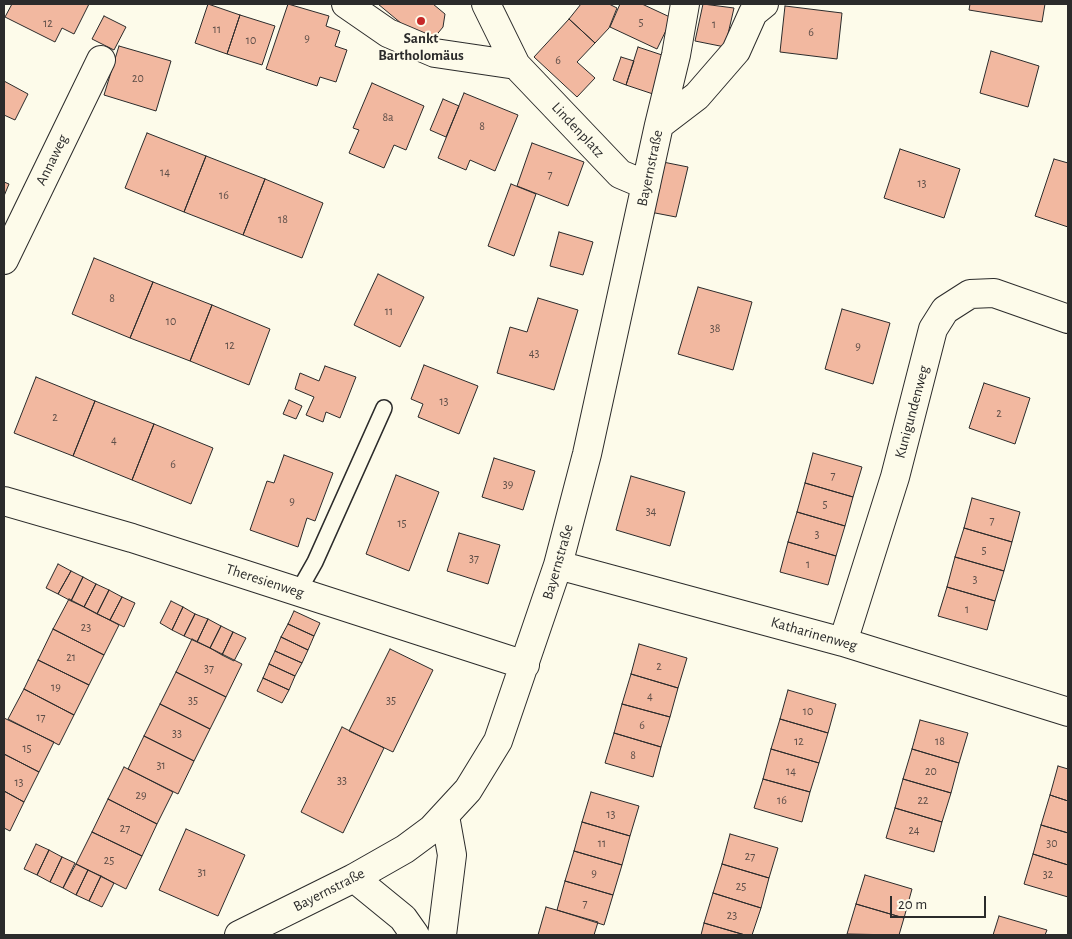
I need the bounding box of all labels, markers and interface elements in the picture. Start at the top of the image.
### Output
marker: Sankt Bartholomäus [415,15,427,27]
house number: 5 [638,15,644,29]
house number: 12 [43,16,53,30]
house number: 1 [712,17,716,31]
house number: 11 [213,22,221,36]
house number: 6 [808,25,814,39]
place label: Sankt Bartholomäus [378,29,464,64]
house number: 9 [304,31,310,45]
house number: 10 [246,33,256,47]
house number: 6 [555,53,561,67]
house number: 20 [132,71,144,85]
street label: Lindenplatz [548,99,608,161]
house number: 8a [382,110,394,124]
house number: 8 [479,119,485,133]
street label: Bayernstraße [633,128,667,208]
street label: Annaweg [32,132,72,188]
house number: 14 [160,165,170,179]
house number: 7 [547,167,553,181]
house number: 13 [917,176,927,190]
house number: 16 [219,188,229,202]
house number: 18 [278,212,288,226]
house number: 8 [109,291,115,305]
house number: 11 [385,304,393,318]
house number: 10 [166,314,176,328]
house number: 38 [710,321,720,335]
house number: 12 [225,338,235,352]
house number: 9 [855,339,861,353]
house number: 43 [529,346,539,360]
street label: Kunigundenweg [891,364,933,460]
house number: 13 [439,394,449,408]
house number: 2 [996,406,1002,420]
house number: 2 [52,410,58,424]
house number: 4 [111,433,117,447]
house number: 6 [170,457,176,471]
house number: 7 [830,468,836,482]
house number: 39 [503,477,513,491]
house number: 9 [289,494,295,508]
house number: 5 [822,497,828,511]
house number: 34 [646,504,656,518]
house number: 7 [989,513,995,527]
house number: 15 [397,516,407,530]
street label: Bayernstraße [539,522,577,602]
house number: 3 [815,527,819,541]
house number: 5 [981,543,987,557]
house number: 37 [469,551,479,565]
house number: 1 [806,557,810,571]
street label: Theresienweg [224,560,306,602]
house number: 3 [973,572,977,586]
house number: 1 [965,602,969,616]
street label: Katharinenweg [769,613,859,655]
house number: 23 [81,620,91,634]
house number: 21 [66,650,76,664]
house number: 2 [656,659,662,673]
house number: 37 [204,661,214,675]
house number: 19 [51,680,61,694]
house number: 4 [647,689,653,703]
house number: 35 [188,693,198,707]
house number: 35 [386,693,396,707]
house number: 10 [803,704,813,718]
house number: 17 [36,710,46,724]
house number: 6 [639,718,645,732]
house number: 33 [172,726,182,740]
house number: 12 [794,734,804,748]
house number: 18 [935,734,945,748]
house number: 15 [22,741,32,755]
house number: 8 [630,748,636,762]
house number: 31 [156,758,166,772]
house number: 14 [786,764,796,778]
house number: 20 [925,764,937,778]
house number: 33 [337,773,347,787]
house number: 13 [14,775,24,789]
house number: 29 [135,788,147,802]
house number: 16 [777,793,787,807]
house number: 22 [918,793,928,807]
house number: 13 [606,807,616,821]
house number: 27 [120,821,130,835]
house number: 24 [908,823,920,837]
house number: 11 [598,836,606,850]
house number: 30 [1046,836,1058,850]
house number: 27 [745,849,755,863]
house number: 25 [104,853,114,867]
street label: Bayernstraße [290,864,368,916]
house number: 31 [197,865,207,879]
house number: 9 [591,866,597,880]
house number: 32 [1043,867,1053,881]
house number: 25 [736,879,746,893]
scale bar [892,886,988,918]
house number: 7 [582,896,588,910]
text: 20 m [898,897,927,912]
house number: 23 [727,908,737,922]

